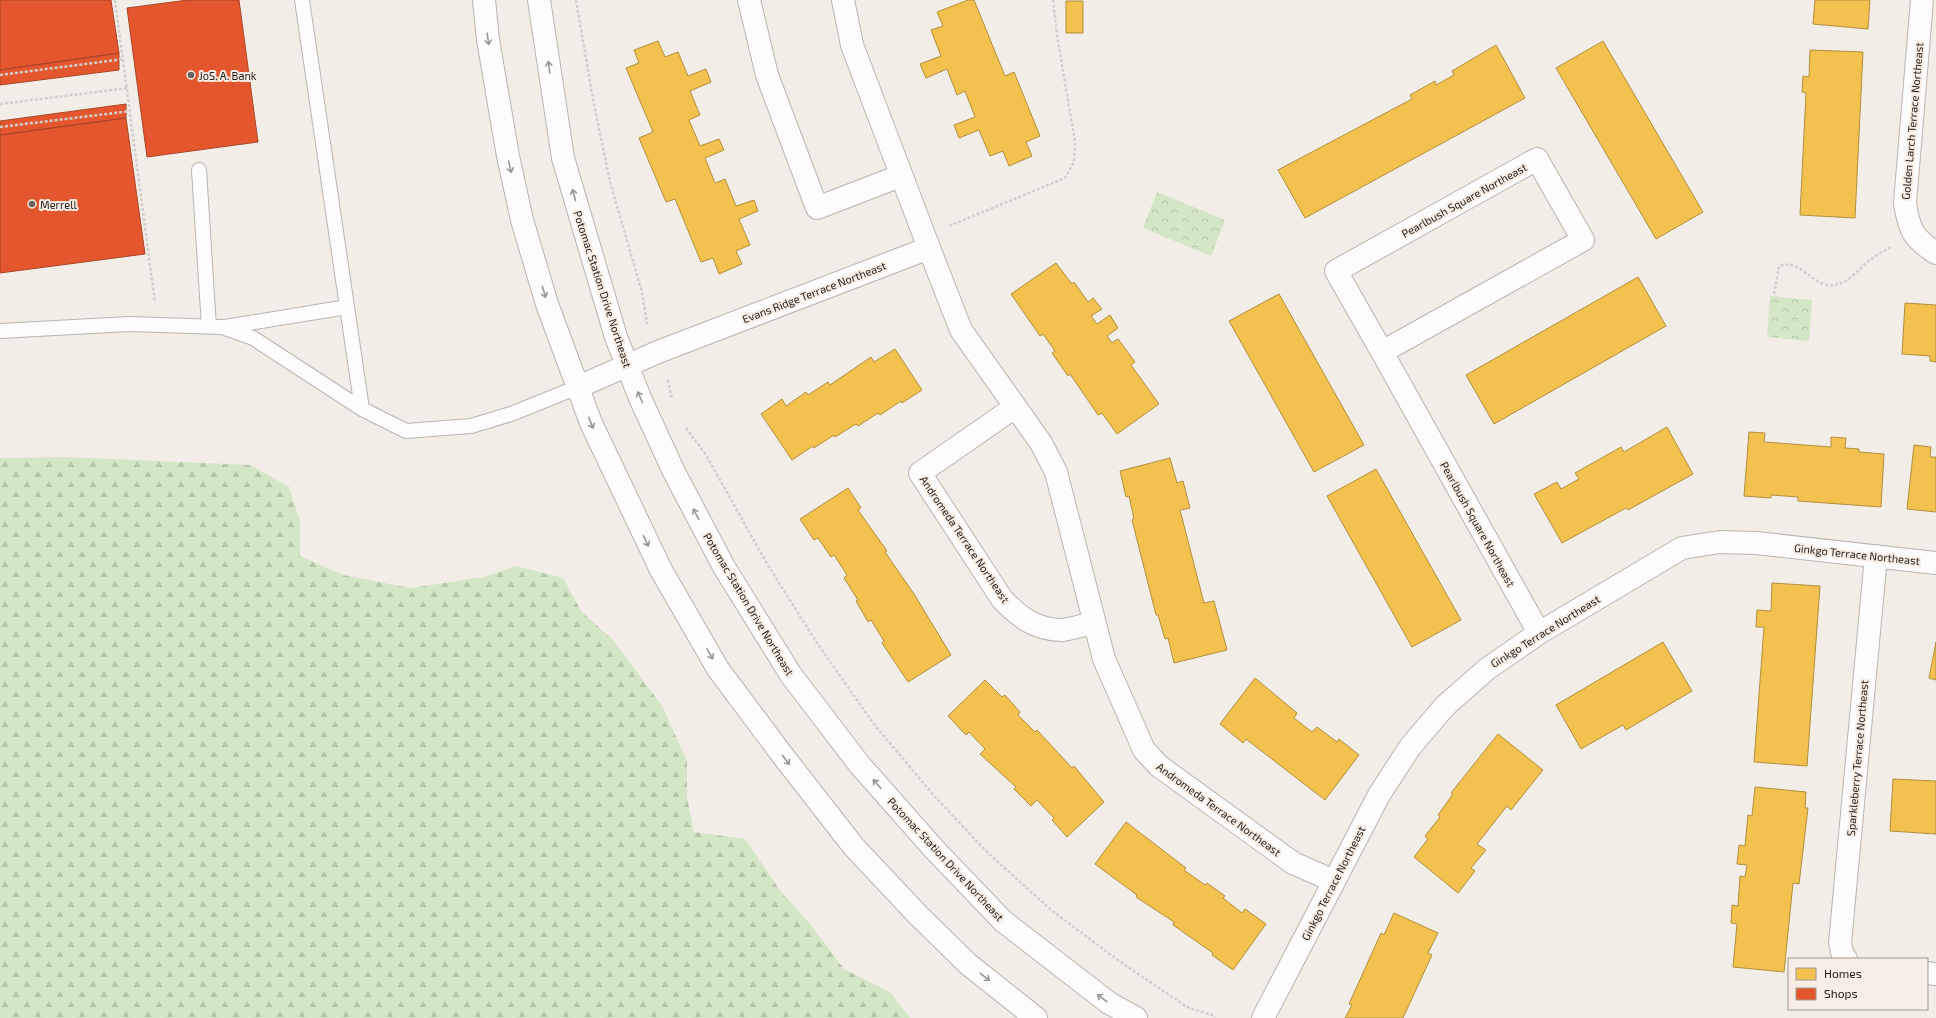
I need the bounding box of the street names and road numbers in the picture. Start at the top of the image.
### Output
street label: Golden Larch Terrace Northeast [1899,42,1925,200]
street label: Pearlbush Square Northeast [1399,160,1529,240]
street label: Potomac Station Drive Northeast [571,209,635,369]
street label: Evans Ridge Terrace Northeast [740,259,888,325]
street label: Pearlbush Square Northeast [1438,459,1518,589]
street label: Andromeda Terrace Northeast [918,473,1012,605]
street label: Potomac Station Drive Northeast [701,530,797,678]
street label: Ginkgo Terrace Northeast [1793,541,1921,567]
street label: Ginkgo Terrace Northeast [1488,592,1602,670]
street label: Sparkleberry Terrace Northeast [1844,679,1870,837]
street label: Andromeda Terrace Northeast [1154,760,1284,858]
street label: Potomac Station Drive Northeast [885,795,1007,923]
street label: Ginkgo Terrace Northeast [1299,824,1367,942]

